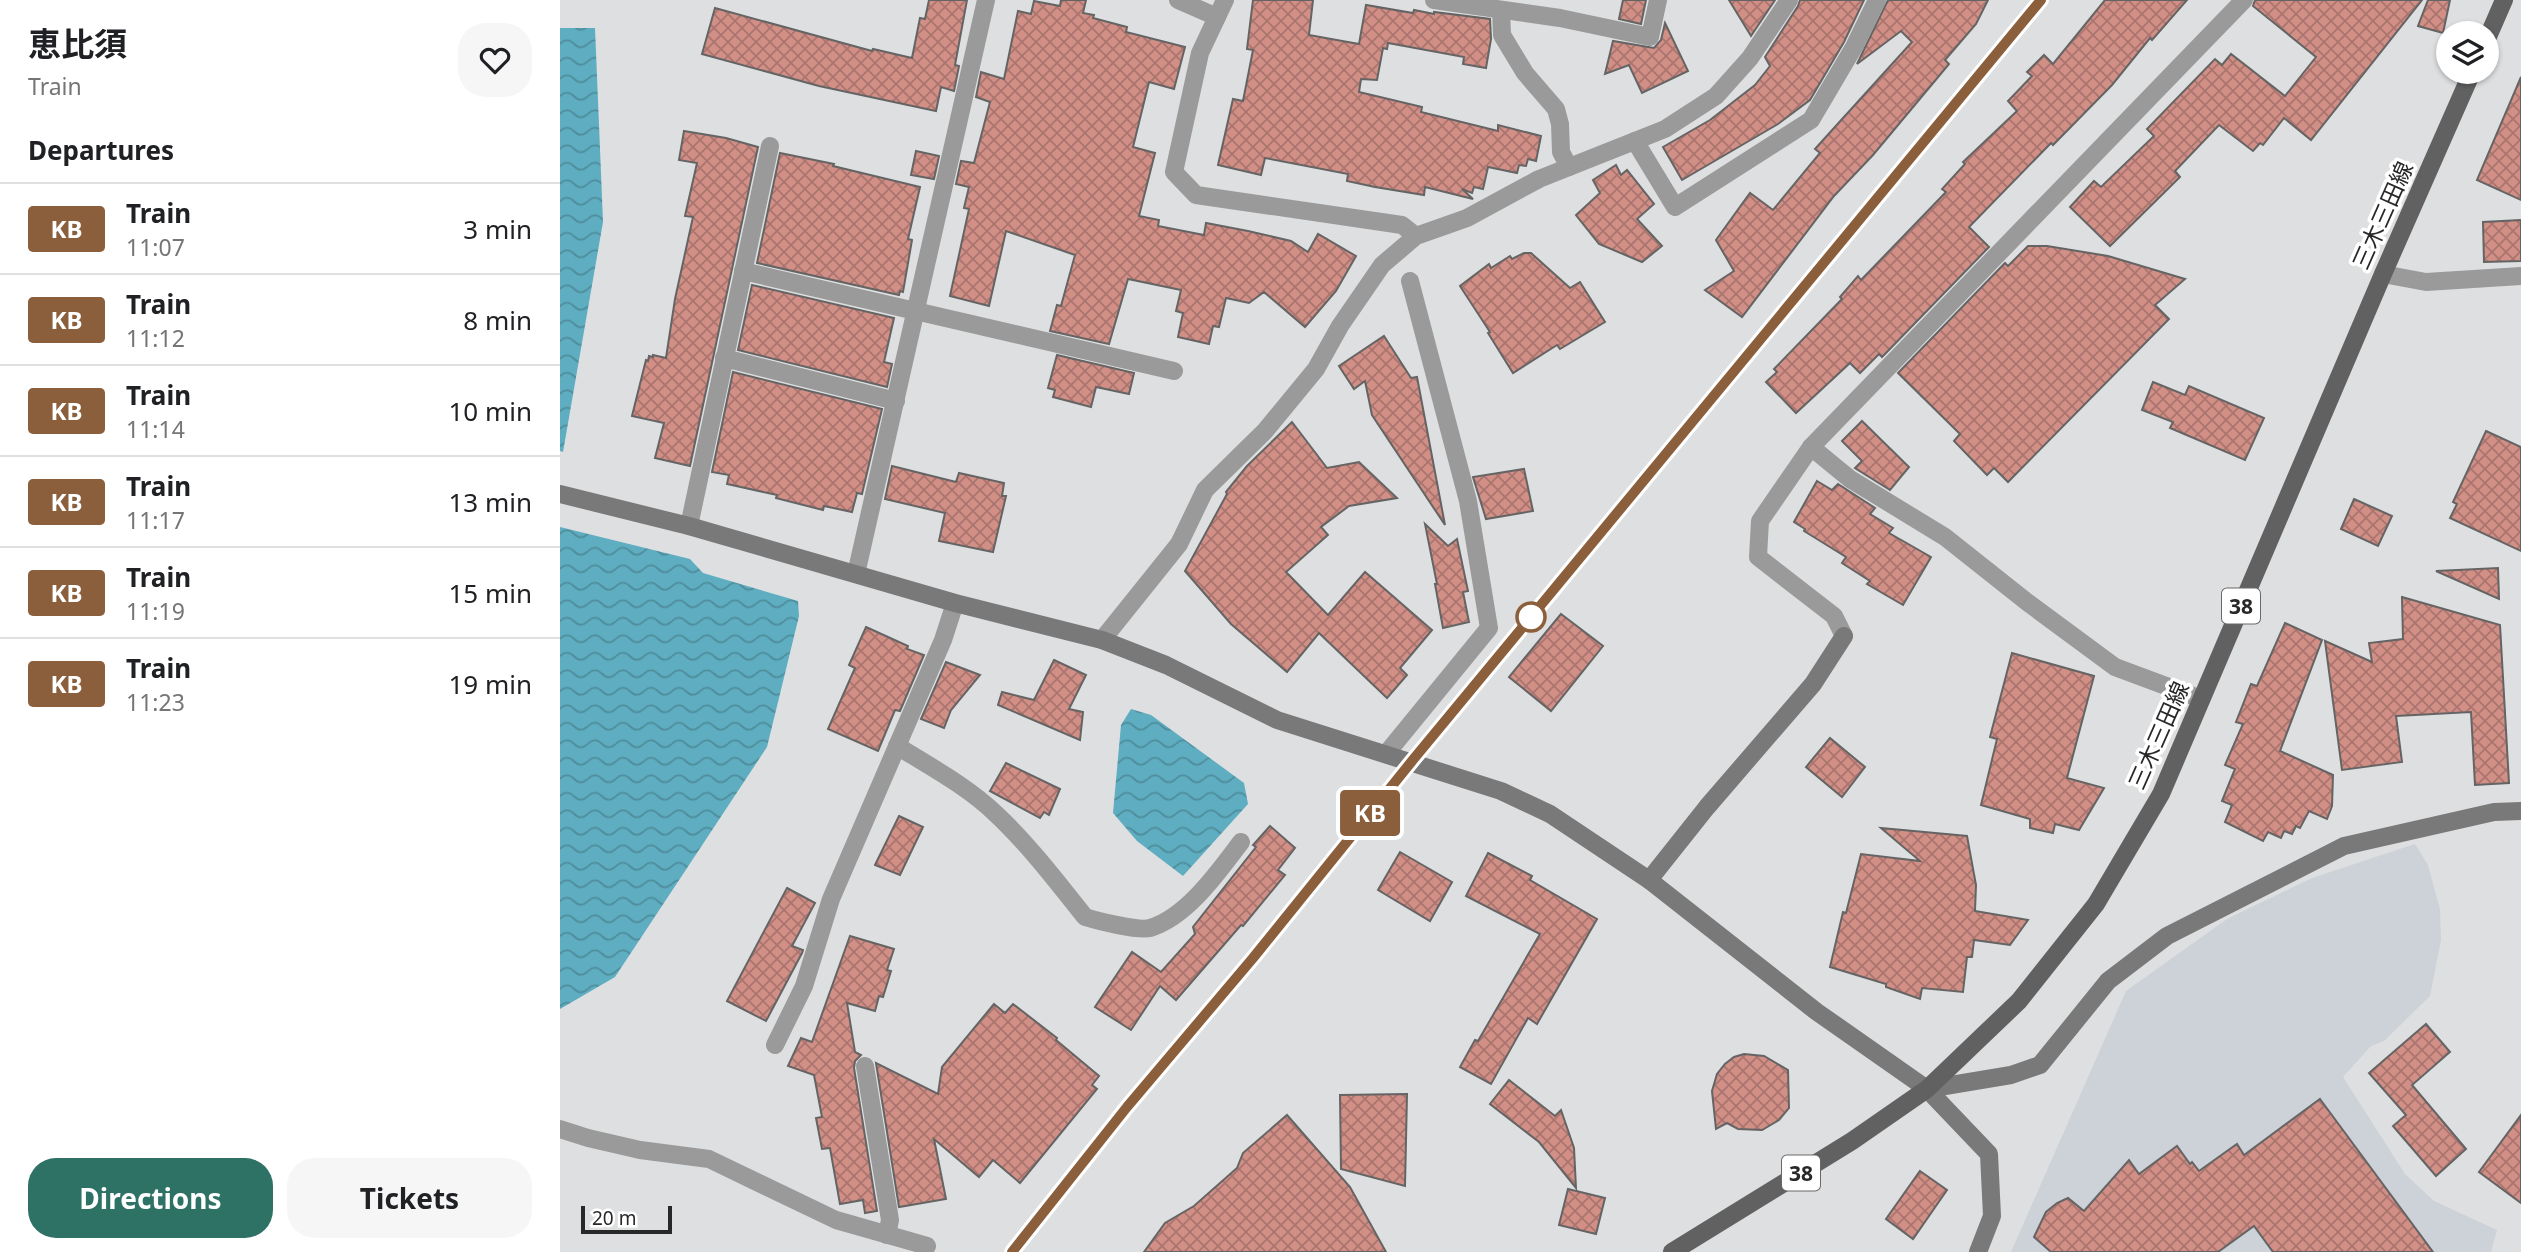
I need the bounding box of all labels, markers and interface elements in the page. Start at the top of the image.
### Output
text: 恵比須 [28,21,127,66]
map controls [2436,21,2499,84]
button: layers [2436,21,2499,84]
button: heart [458,23,532,97]
text: Train [28,70,82,102]
text: Departures [28,132,174,168]
street label: 三木三田線 [2344,156,2420,274]
text: Train [126,195,191,231]
text: 3 min [463,211,532,247]
text: KB [51,212,82,245]
text: 11:07 [126,231,185,263]
text: Train [126,286,191,322]
text: 8 min [463,302,532,338]
text: KB [51,303,82,336]
text: 11:12 [126,322,185,354]
text: Train [126,377,191,413]
text: 10 min [448,393,532,429]
text: KB [51,394,82,427]
text: 11:14 [126,413,185,445]
text: Train [126,468,191,504]
text: 13 min [448,484,532,520]
text: KB [51,485,82,518]
text: 11:17 [126,504,185,536]
text: Train [126,559,191,595]
text: 15 min [448,575,532,611]
text: KB [51,576,82,609]
road number: 38 [2222,588,2260,624]
text: 11:19 [126,595,185,627]
unlabelled marker [1516,602,1546,632]
text: Train [126,650,191,686]
text: 19 min [448,666,532,702]
text: KB [51,667,82,700]
street label: 三木三田線 [2120,676,2196,794]
text: 11:23 [126,686,185,718]
line badge: KB [1338,790,1402,836]
text: KB [1354,796,1386,829]
road number: 38 [1782,1156,1820,1190]
button: Directions [28,1158,273,1238]
button: Tickets [287,1158,532,1238]
scale bar [581,1203,672,1235]
text: 20 m [592,1205,636,1231]

